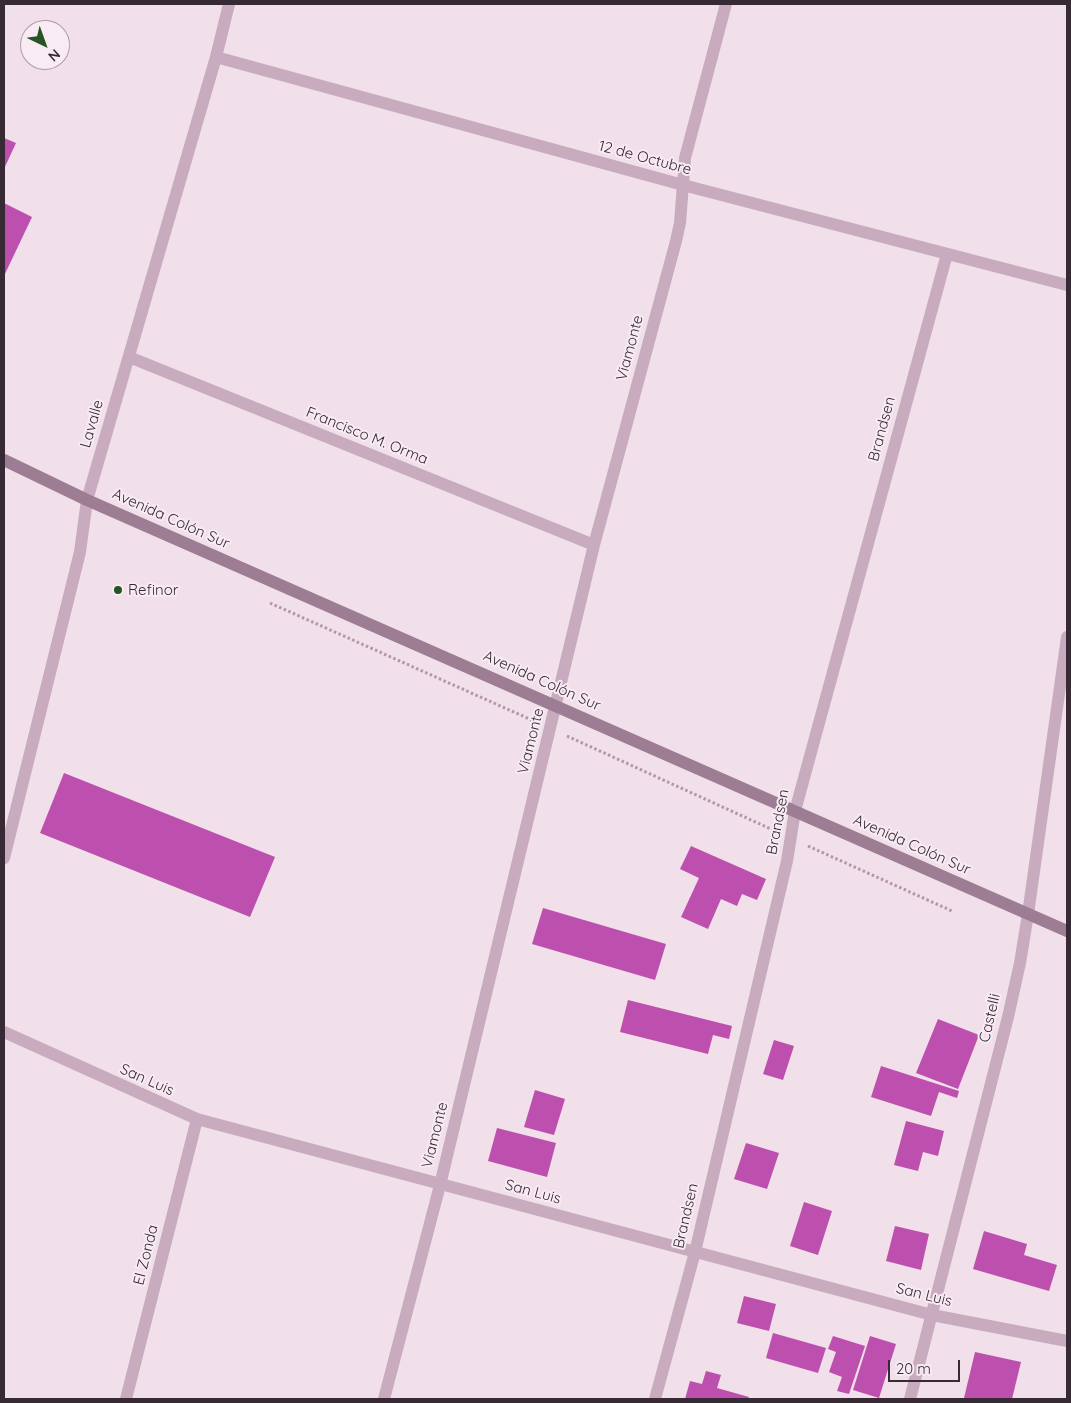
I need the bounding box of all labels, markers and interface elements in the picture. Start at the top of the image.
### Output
north arrow [20,20,70,70]
text: N [45,45,64,66]
street label: 12 de Octubre [596,137,694,179]
street label: Viamonte [613,313,647,383]
street label: Brandsen [865,395,899,463]
street label: Lavalle [77,398,107,450]
street label: Francisco M. Orma [303,403,431,469]
street label: Avenida Colón Sur [109,485,233,553]
place label: Refinor [128,581,179,599]
marker: Refinor [112,584,124,596]
street label: Avenida Colón Sur [480,647,604,715]
street label: Viamonte [514,706,548,776]
street label: Brandsen [763,788,793,856]
street label: Avenida Colón Sur [850,811,974,879]
street label: Castelli [976,992,1004,1044]
street label: San Luis [117,1060,177,1100]
street label: Viamonte [418,1100,452,1170]
street label: San Luis [503,1176,563,1208]
street label: Brandsen [670,1182,702,1250]
street label: El Zonda [130,1223,162,1287]
street label: San Luis [894,1279,954,1311]
scale bar [891,1350,964,1382]
text: 20 m [896,1359,931,1378]

